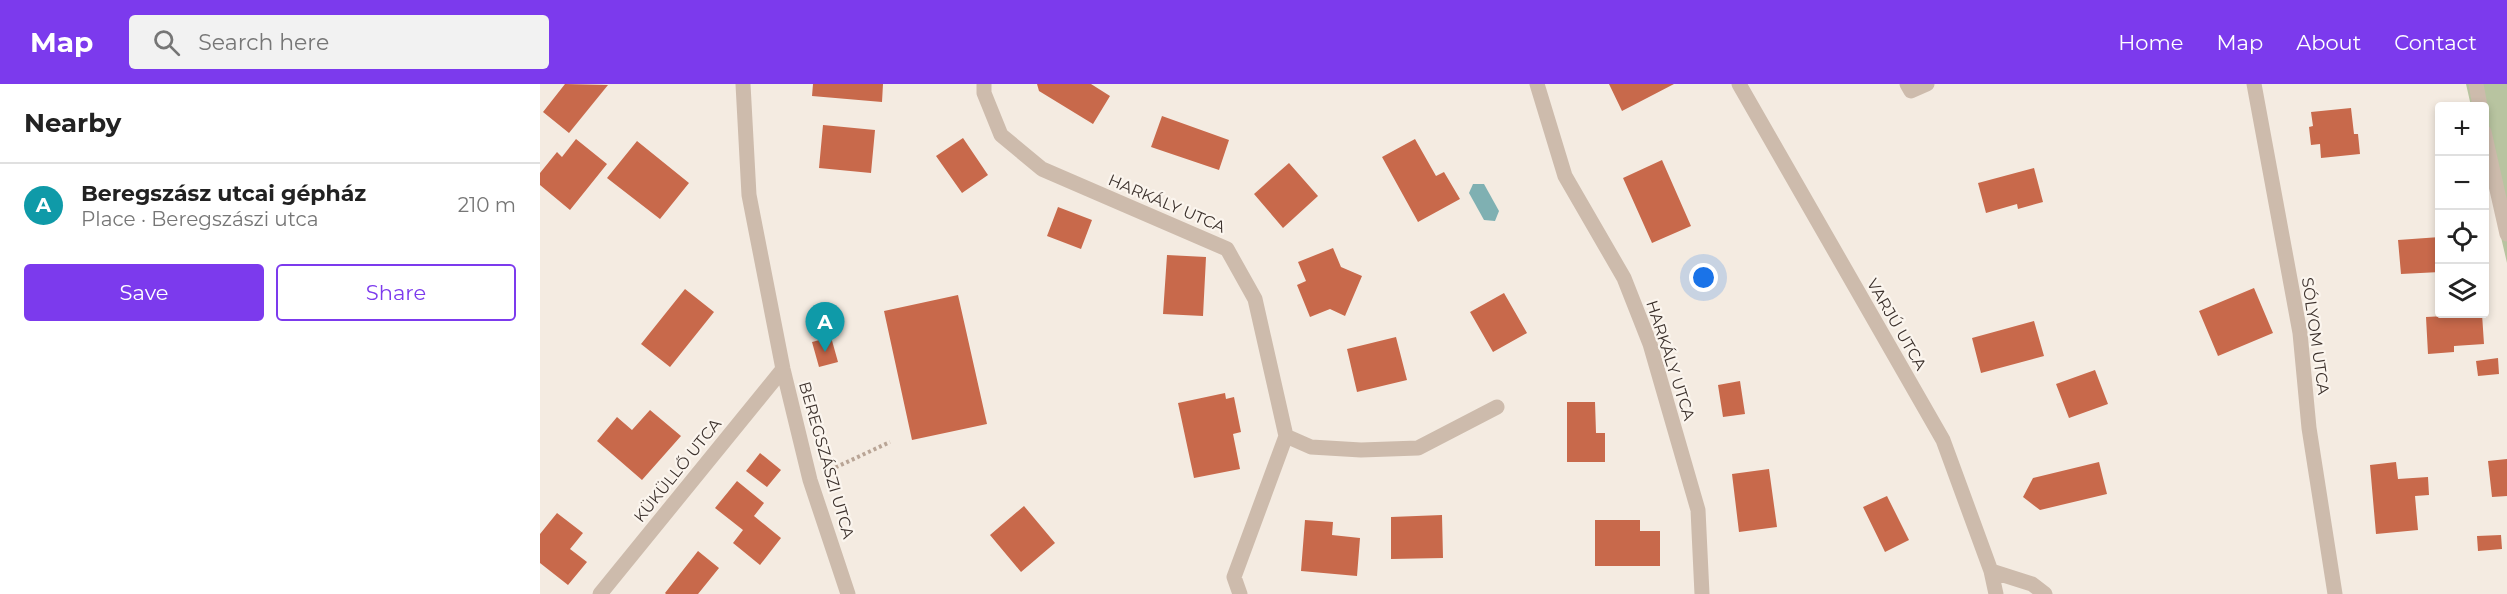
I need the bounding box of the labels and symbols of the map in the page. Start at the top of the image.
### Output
street label: HARKÁLY UTCA [1106,170,1229,237]
your location [1689,263,1718,292]
street label: VARJÚ UTCA [1863,275,1931,374]
street label: SÓLYOM UTCA [2298,276,2333,396]
street label: HARKÁLY UTCA [1642,298,1699,423]
pin: A [806,302,844,352]
street label: BEREGSZÁSZI UTCA [795,379,858,541]
street label: KÜKÜLLŐ UTCA [629,414,725,526]

